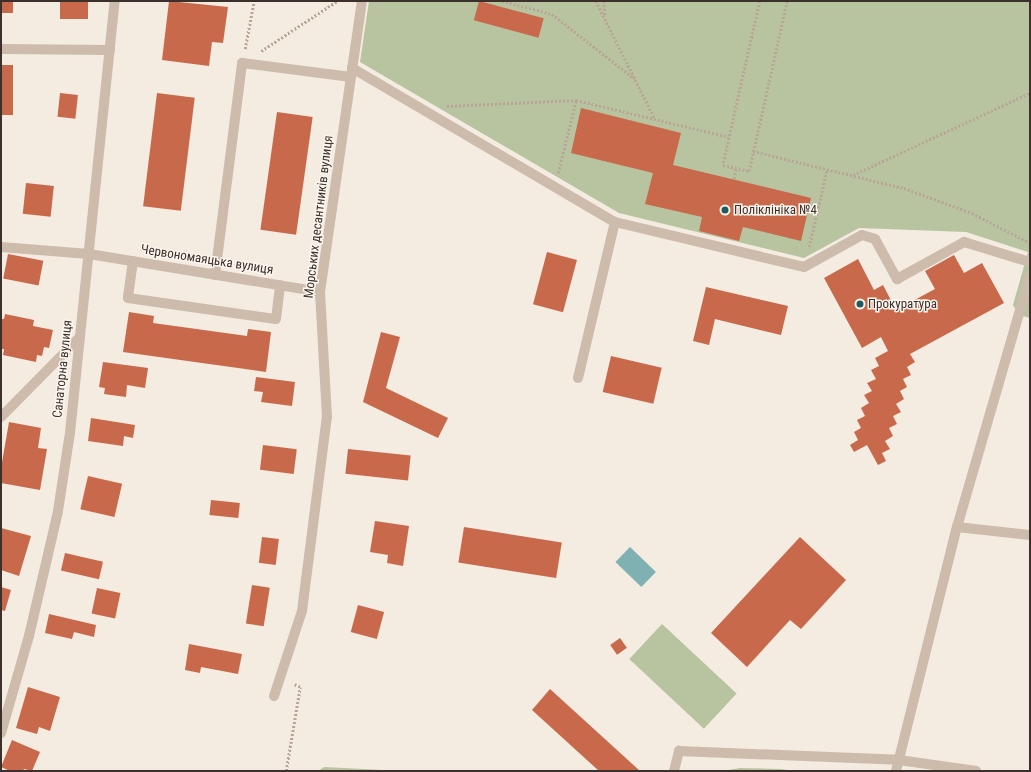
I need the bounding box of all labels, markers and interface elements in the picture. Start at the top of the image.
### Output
street label: Морських десантників вулиця [301,135,337,299]
place label: Поліклініка №4 [734,202,817,218]
marker: Поліклініка №4 [719,204,731,216]
street label: Червономаяцька вулиця [140,242,274,278]
place label: Прокуратура [868,296,937,312]
marker: Прокуратура [855,299,865,309]
street label: Санаторна вулиця [50,319,76,419]

